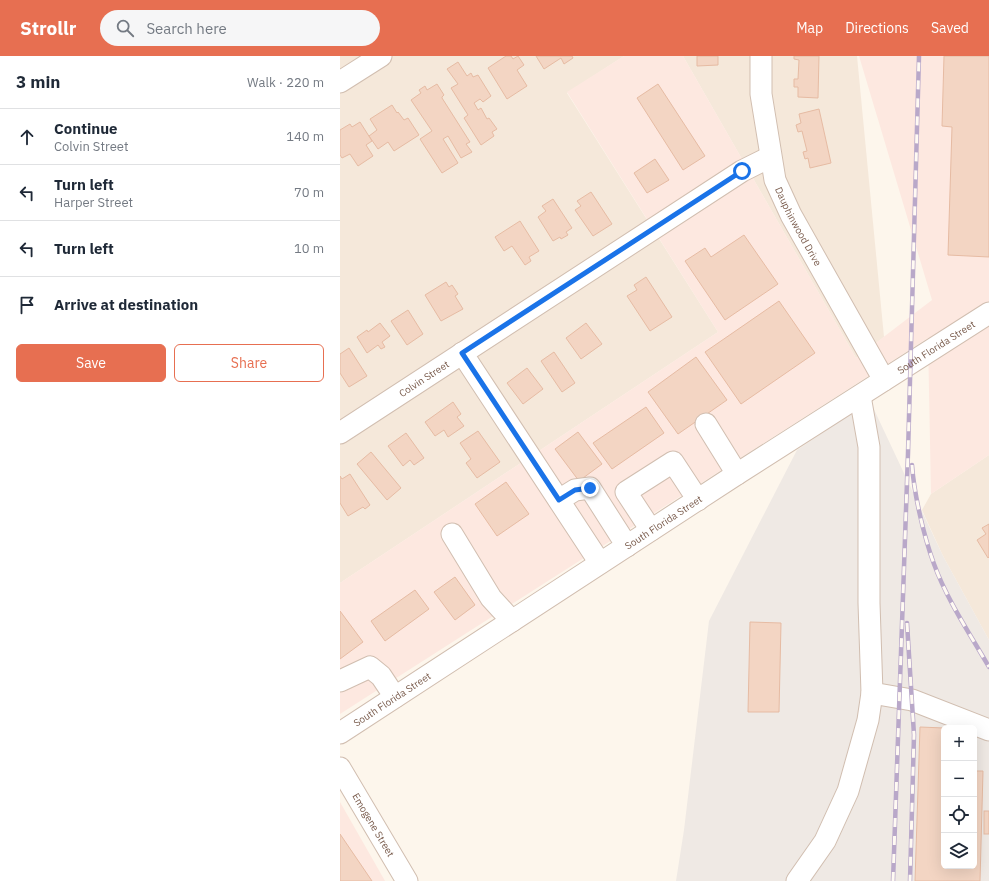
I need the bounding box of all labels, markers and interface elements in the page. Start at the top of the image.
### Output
search box [100,10,380,46]
text: Strollr [20,16,76,40]
icon: search [114,17,136,39]
text: Search here [146,19,227,38]
text: Map [796,19,823,37]
text: Directions [845,19,909,37]
text: Saved [931,19,969,37]
text: 3 min [16,71,60,93]
text: Walk · 220 m [247,74,324,91]
text: Continue [54,119,118,138]
icon: ahead [16,126,38,148]
text: 140 m [286,128,324,145]
text: Colvin Street [54,138,129,155]
route start [733,162,751,180]
text: Turn left [54,175,114,194]
icon: left [16,182,38,204]
text: 70 m [294,184,324,201]
street label: Dauphinwood Drive [772,185,825,268]
text: Harper Street [54,194,133,211]
icon: left [16,238,38,260]
text: Turn left [54,239,114,258]
text: 10 m [294,240,324,257]
icon: arrive [16,294,38,316]
text: Arrive at destination [54,295,198,314]
street label: South Florida Street [895,317,978,377]
button: Save [16,344,166,382]
button: Share [174,344,324,382]
street label: Colvin Street [396,357,452,400]
route end [581,479,599,497]
street label: South Florida Street [622,492,705,552]
street label: South Florida Street [351,669,433,729]
map controls [941,725,977,869]
button: + [941,725,977,761]
button: − [941,761,977,797]
street label: Emogene Street [350,791,398,859]
button: locate [941,797,977,833]
button: layers [941,833,977,869]

